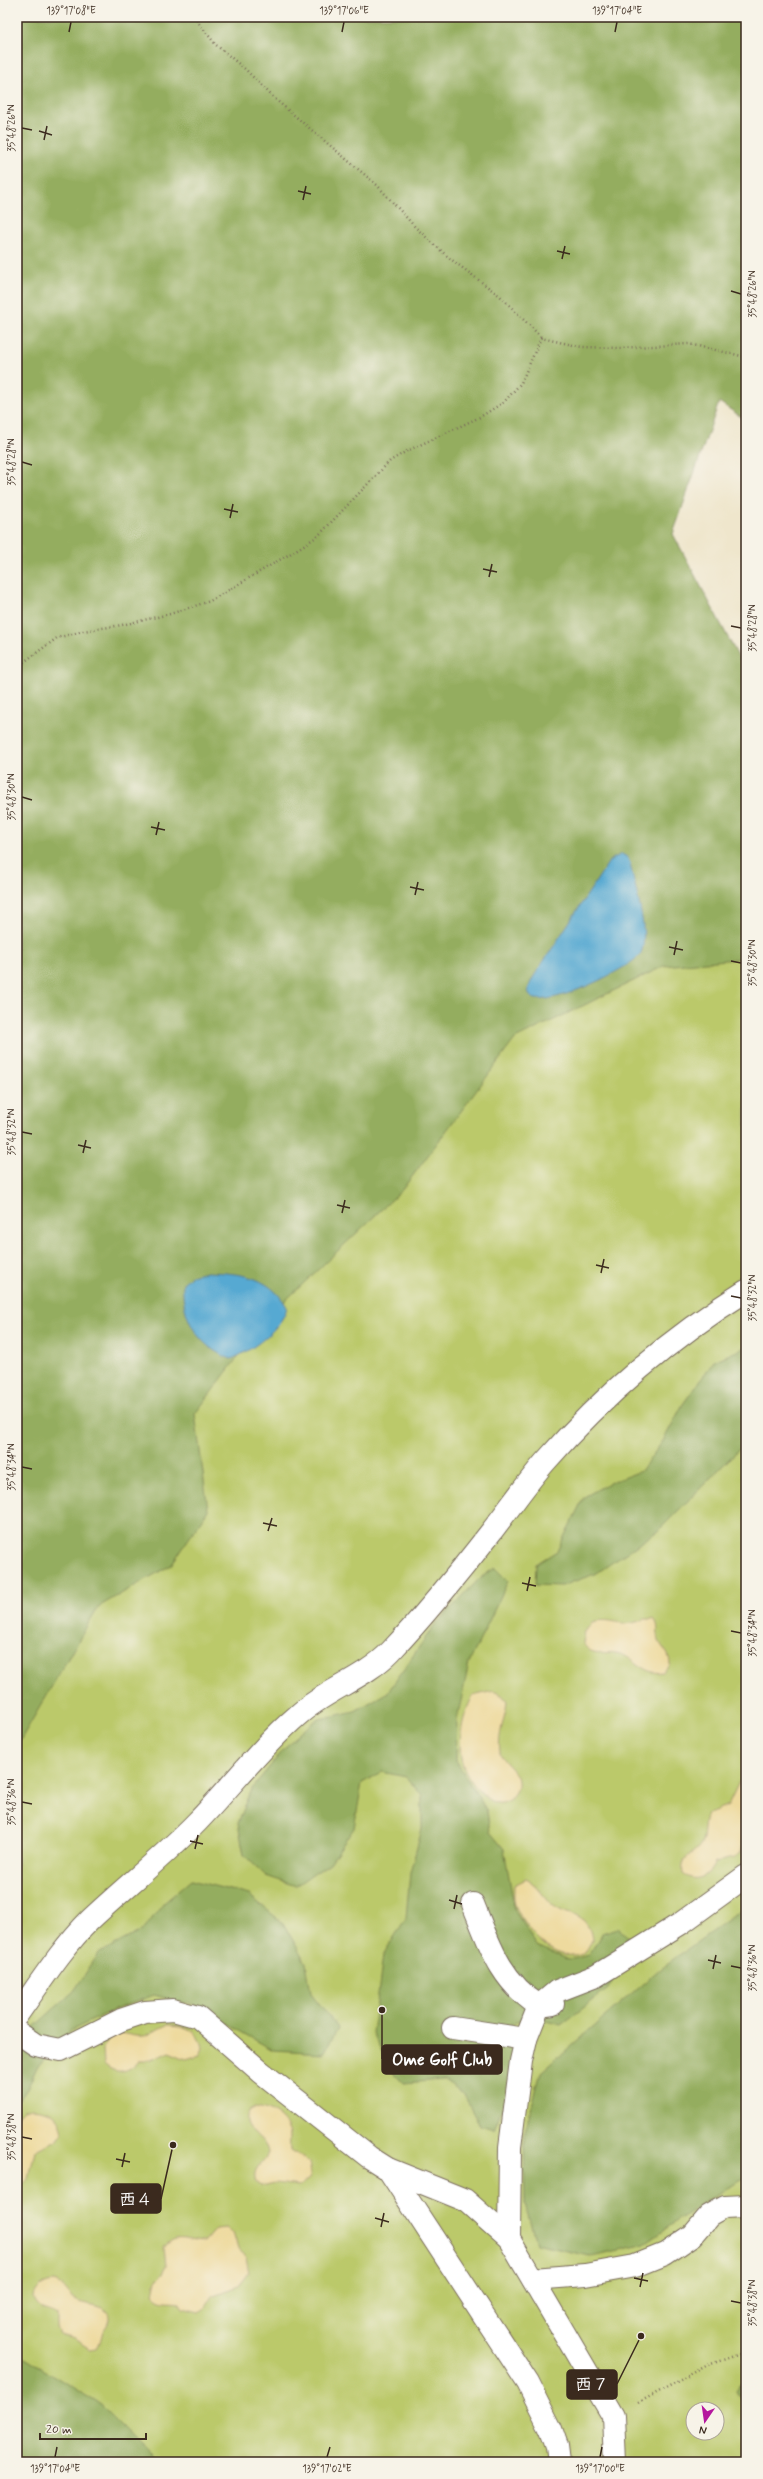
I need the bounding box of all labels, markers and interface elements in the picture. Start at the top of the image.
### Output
text: 139°17'08"E [46,4,96,18]
text: 139°17'06"E [319,4,369,18]
text: 139°17'04"E [592,4,642,18]
text: 35°48'26"N [5,104,19,152]
text: 35°48'26"N [746,270,760,318]
text: 35°48'28"N [5,438,19,486]
text: 35°48'28"N [746,604,760,652]
text: 35°48'30"N [5,773,19,821]
text: 35°48'30"N [746,939,760,987]
text: 35°48'32"N [5,1108,19,1155]
text: 35°48'32"N [746,1274,760,1321]
text: 35°48'34"N [5,1443,19,1491]
text: 35°48'34"N [746,1609,760,1657]
text: 35°48'36"N [5,1778,19,1826]
text: 35°48'36"N [746,1944,760,1992]
callout: Ome Golf Club [382,2045,502,2074]
text: Ome Golf Club [392,2049,493,2071]
text: 35°48'38"N [5,2113,19,2160]
callout: 西４ [111,2184,161,2213]
text: 西４ [119,2189,153,2211]
text: 35°48'38"N [746,2279,760,2326]
callout: 西７ [567,2370,617,2399]
text: 西７ [575,2374,609,2396]
north arrow [685,2401,725,2441]
scale bar [40,2415,146,2441]
text: 20 m [46,2422,72,2438]
text: N [698,2422,708,2437]
text: 139°17'04"E [30,2462,80,2476]
text: 139°17'02"E [302,2462,352,2476]
text: 139°17'00"E [575,2462,625,2476]

